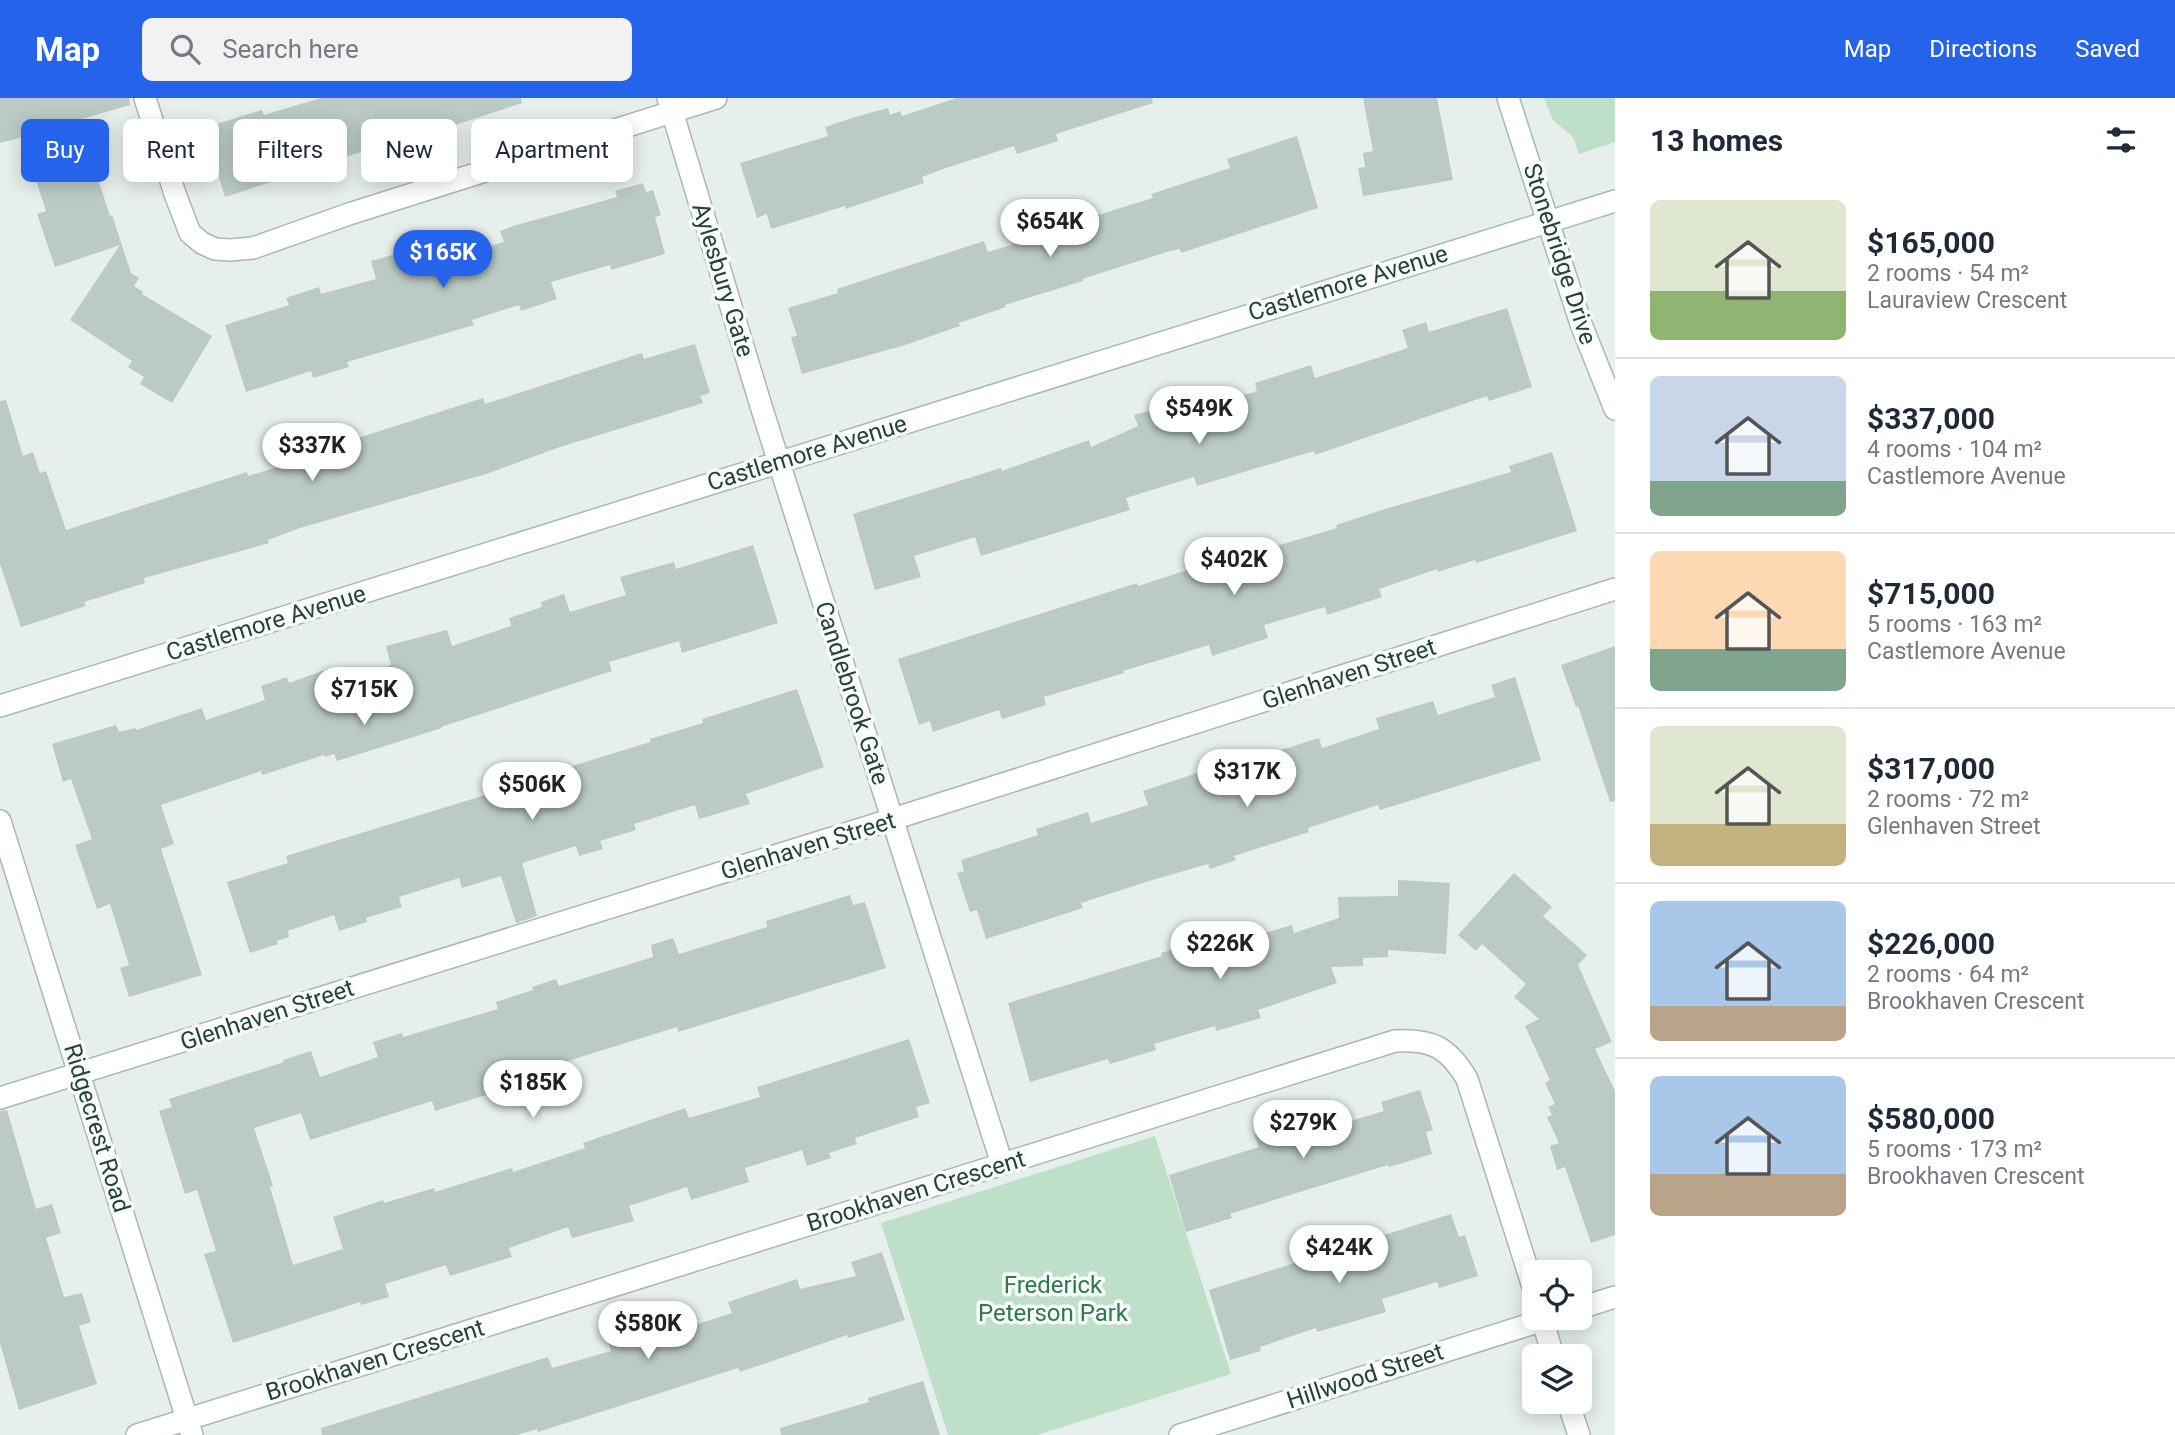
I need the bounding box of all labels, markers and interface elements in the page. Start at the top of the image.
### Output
search box [142,18,632,81]
text: Map [35,30,100,69]
icon: search [166,30,204,68]
text: Search here [222,34,359,64]
text: Map [1844,35,1891,63]
text: Directions [1929,35,2037,63]
text: Saved [2075,35,2140,63]
chip: Buy [21,119,109,182]
chip: Rent [123,119,219,182]
chip: Filters [233,119,347,182]
chip: New [361,119,457,182]
chip: Apartment [471,119,633,182]
icon: filters [2102,121,2140,159]
text: 13 homes [1650,123,1783,158]
street label: Stonebridge Drive [1518,160,1602,348]
street label: Aylesbury Gate [686,200,760,360]
pin: $654K [1001,200,1099,259]
text: $654K [1016,208,1084,235]
text: $165,000 [1867,225,1995,260]
icon: home [1706,228,1790,312]
pin: $165K [394,230,492,290]
text: $165K [409,239,477,266]
street label: Castlemore Avenue [1245,239,1451,327]
text: 2 rooms · 54 m² [1867,260,2029,287]
text: Lauraview Crescent [1867,287,2067,314]
pin: $549K [1150,386,1248,446]
text: $549K [1165,395,1233,422]
text: $337,000 [1867,401,1995,436]
icon: home [1706,404,1790,488]
street label: Castlemore Avenue [704,409,910,497]
pin: $337K [263,424,361,483]
text: $337K [278,432,346,459]
text: 4 rooms · 104 m² [1867,436,2042,463]
text: Castlemore Avenue [1867,463,2066,490]
pin: $402K [1185,538,1283,597]
text: $402K [1200,546,1268,573]
text: $715,000 [1867,576,1995,611]
street label: Castlemore Avenue [163,579,369,667]
icon: home [1706,579,1790,663]
street label: Candlebrook Gate [809,598,895,788]
text: 5 rooms · 163 m² [1867,611,2042,638]
street label: Glenhaven Street [1259,633,1440,715]
text: Castlemore Avenue [1867,638,2066,665]
pin: $715K [315,668,413,727]
text: $715K [330,676,398,703]
pin: $317K [1198,750,1296,809]
text: $317,000 [1867,751,1995,786]
icon: home [1706,754,1790,838]
text: $317K [1213,758,1281,785]
pin: $506K [483,762,581,822]
text: $506K [498,771,566,798]
text: 2 rooms · 72 m² [1867,786,2029,813]
street label: Glenhaven Street [717,806,899,886]
text: Glenhaven Street [1867,813,2040,840]
pin: $226K [1171,922,1269,981]
text: $226,000 [1867,926,1995,961]
icon: home [1706,929,1790,1013]
text: $226K [1186,930,1254,957]
text: 2 rooms · 64 m² [1867,961,2029,988]
street label: Glenhaven Street [177,974,358,1056]
text: Brookhaven Crescent [1867,988,2084,1015]
street label: Ridgecrest Road [58,1040,136,1216]
pin: $185K [484,1060,582,1120]
text: $185K [499,1069,567,1096]
pin: $279K [1254,1100,1352,1160]
text: $580,000 [1867,1101,1995,1136]
icon: home [1706,1104,1790,1188]
text: $279K [1269,1109,1337,1136]
text: 5 rooms · 173 m² [1867,1136,2042,1163]
street label: Brookhaven Crescent [803,1144,1029,1238]
text: Brookhaven Crescent [1867,1163,2084,1190]
pin: $424K [1290,1226,1388,1285]
text: $424K [1305,1234,1373,1261]
map controls [1522,1260,1592,1414]
button: locate [1522,1260,1592,1330]
park label: Frederick Peterson Park [978,1271,1129,1327]
pin: $580K [599,1302,697,1361]
text: $580K [614,1310,682,1337]
street label: Brookhaven Crescent [262,1313,488,1407]
street label: Hillwood Street [1283,1337,1447,1414]
button: layers [1522,1344,1592,1414]

